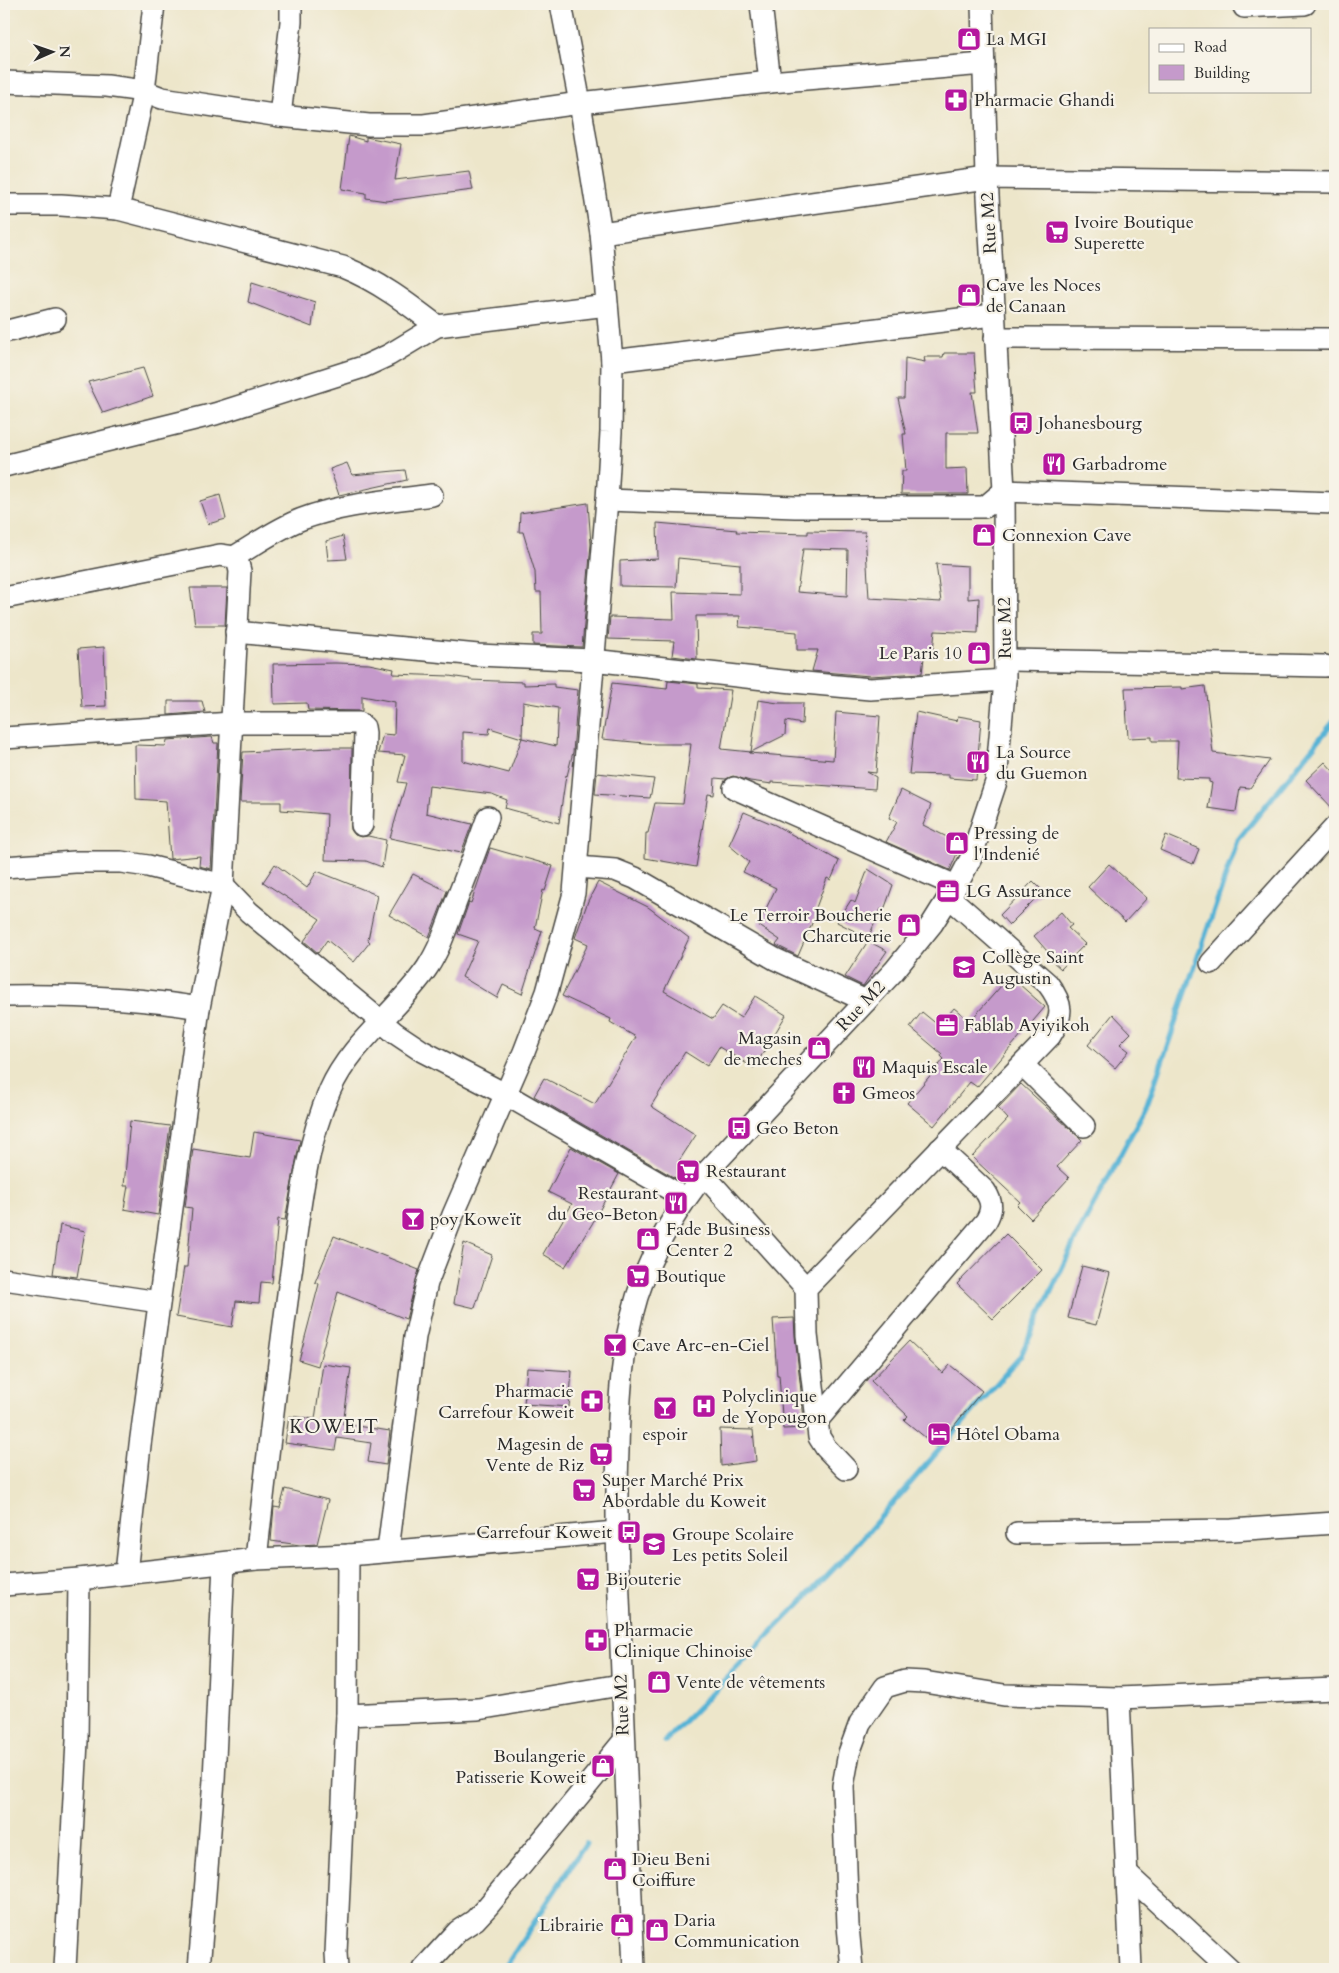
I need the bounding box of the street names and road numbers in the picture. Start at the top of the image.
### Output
street label: Rue M2 [975,192,1003,254]
street label: Rue M2 [992,597,1018,659]
street label: Rue M2 [831,975,891,1037]
street label: Rue M2 [608,1674,636,1736]

